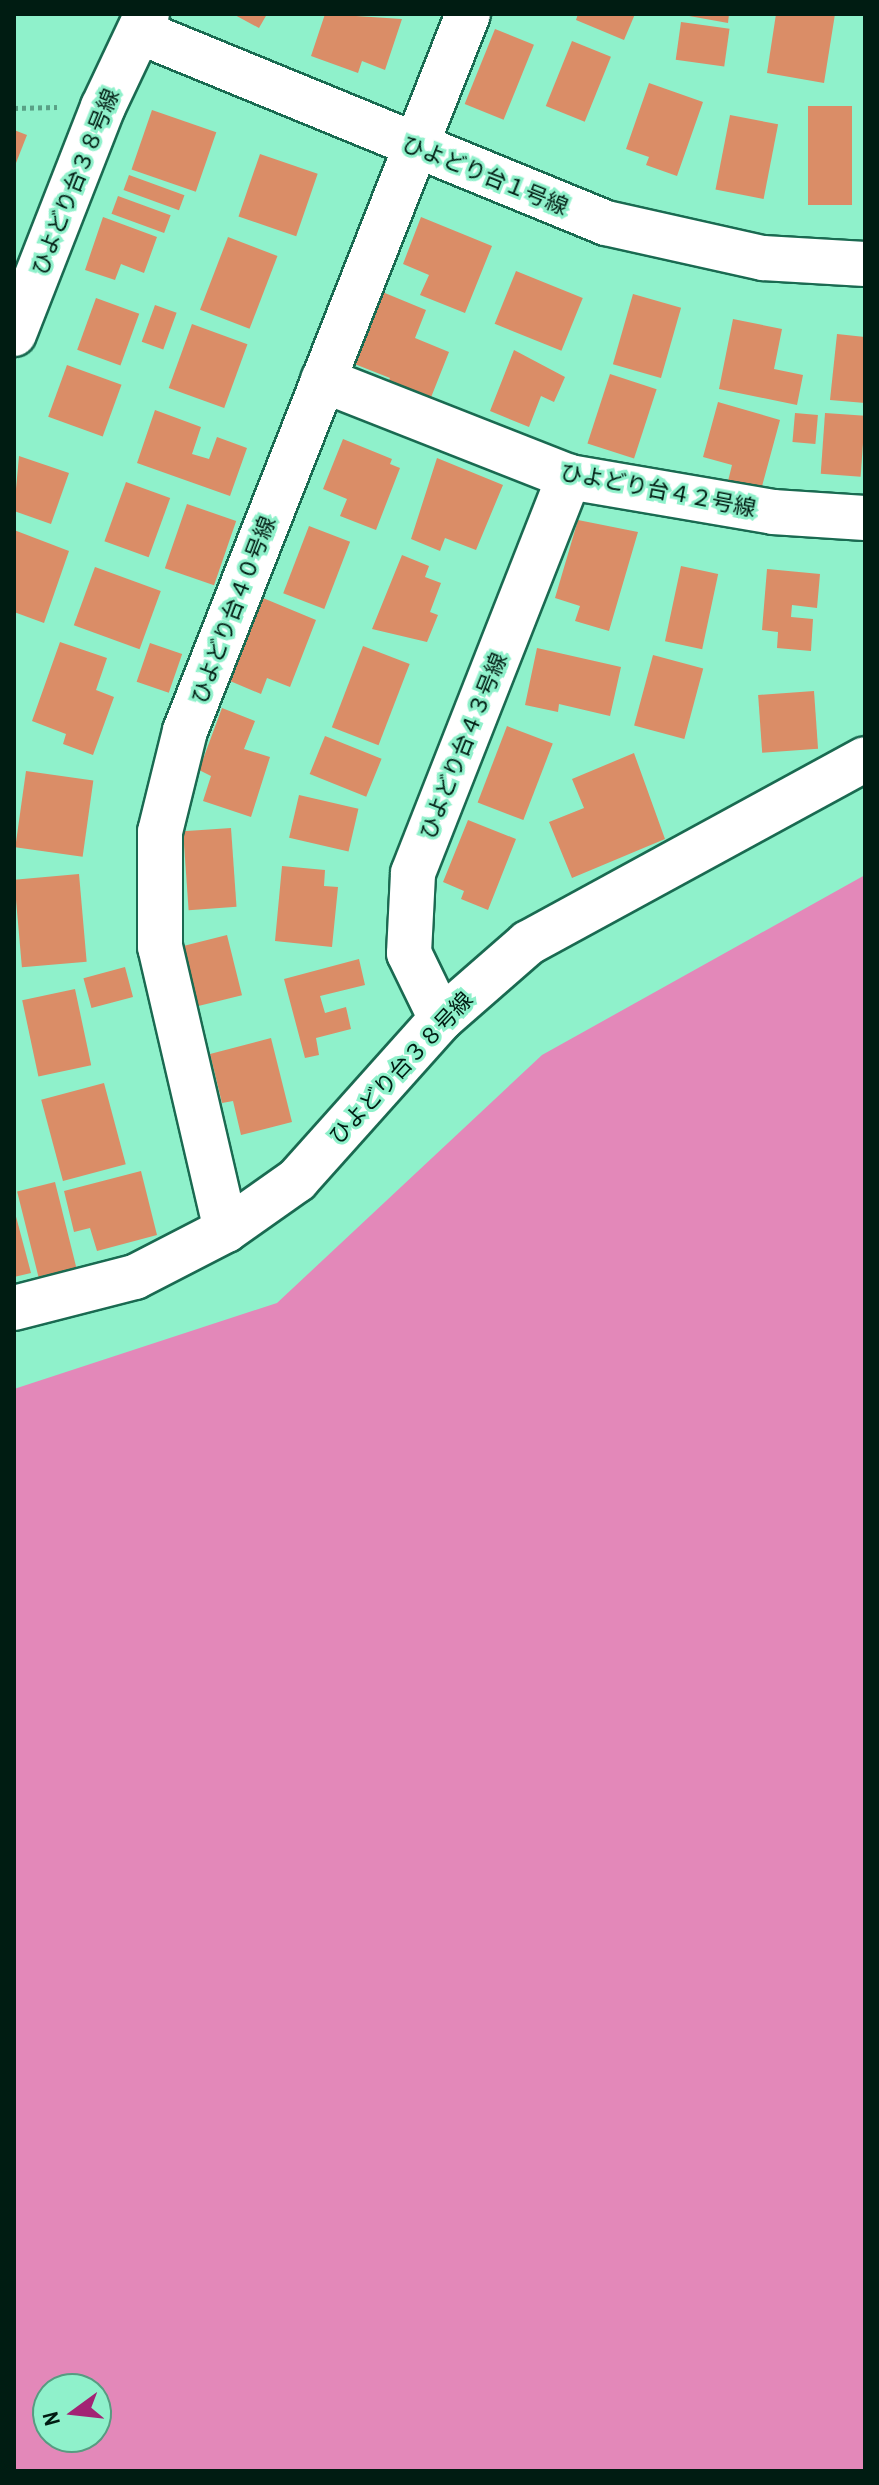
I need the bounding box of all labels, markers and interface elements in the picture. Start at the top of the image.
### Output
street label: ひよどり台３８号線 [26,85,124,279]
street label: ひよどり台１号線 [398,130,572,220]
street label: ひよどり台４２号線 [558,458,758,522]
street label: ひよどり台４０号線 [185,513,281,707]
street label: ひよどり台４３号線 [414,649,512,843]
street label: ひよどり台３８号線 [324,987,478,1149]
north arrow [32,2373,112,2453]
text: N [35,2409,67,2429]

